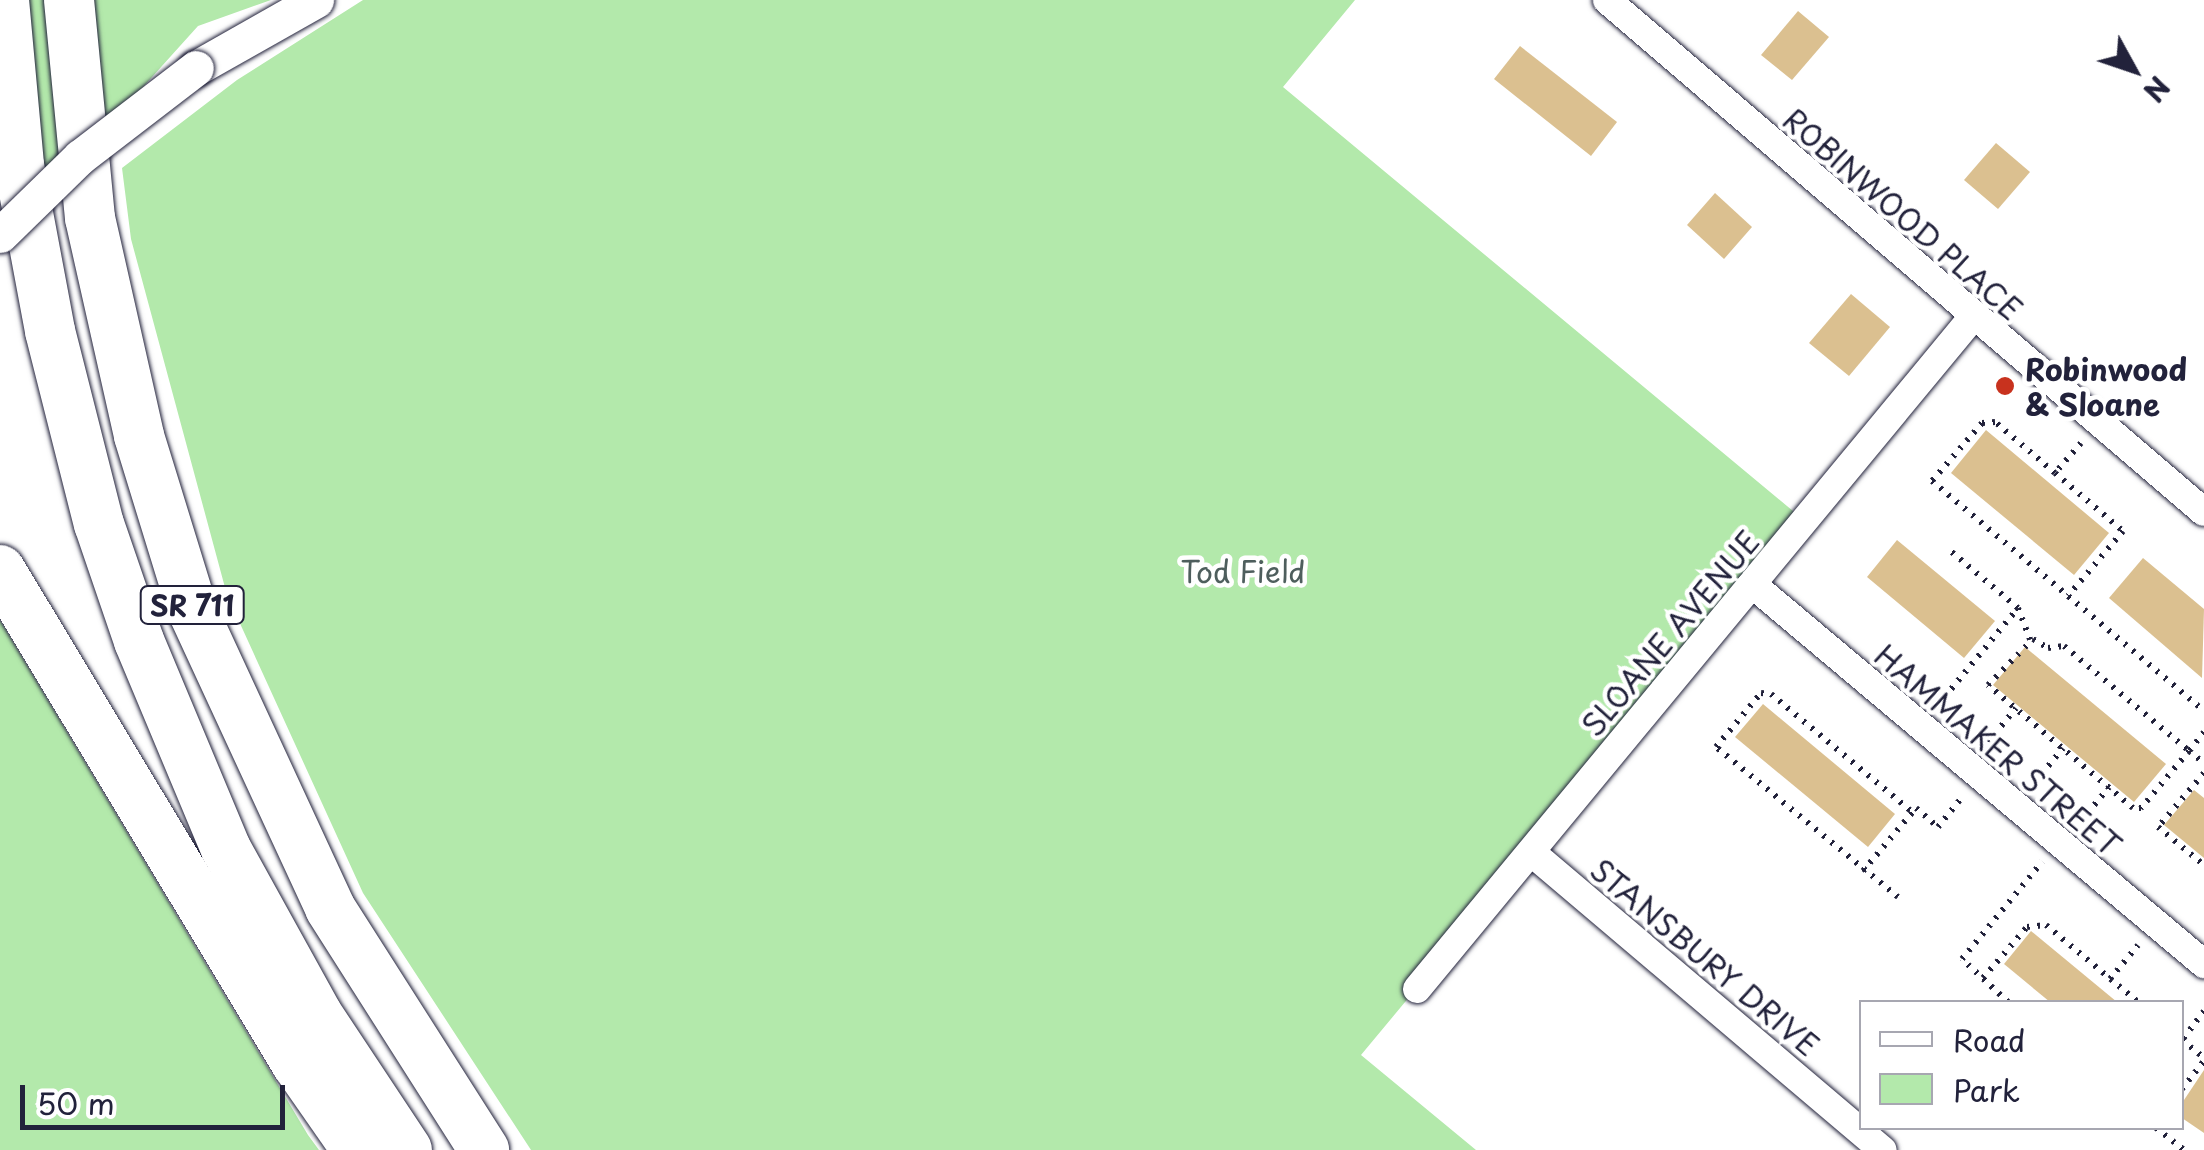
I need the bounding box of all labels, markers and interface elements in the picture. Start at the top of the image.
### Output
north arrow [2084,20,2184,120]
text: N [2134,67,2181,112]
street label: ROBINWOOD PLACE [1776,100,2030,328]
place label: Robinwood & Sloane [2025,351,2187,422]
marker: Robinwood & Sloane [1994,375,2016,397]
street label: SLOANE AVENUE [1574,523,1766,743]
park label: Tod Field [1179,553,1307,589]
road number: SR 711 [137,582,247,628]
street label: HAMMAKER STREET [1866,635,2130,865]
street label: STANSBURY DRIVE [1583,850,1827,1064]
legend [1859,1000,2184,1130]
text: Road [1953,1017,2026,1062]
scale bar [25,1065,290,1127]
text: Park [1953,1067,2020,1112]
text: 50 m [37,1080,115,1125]

